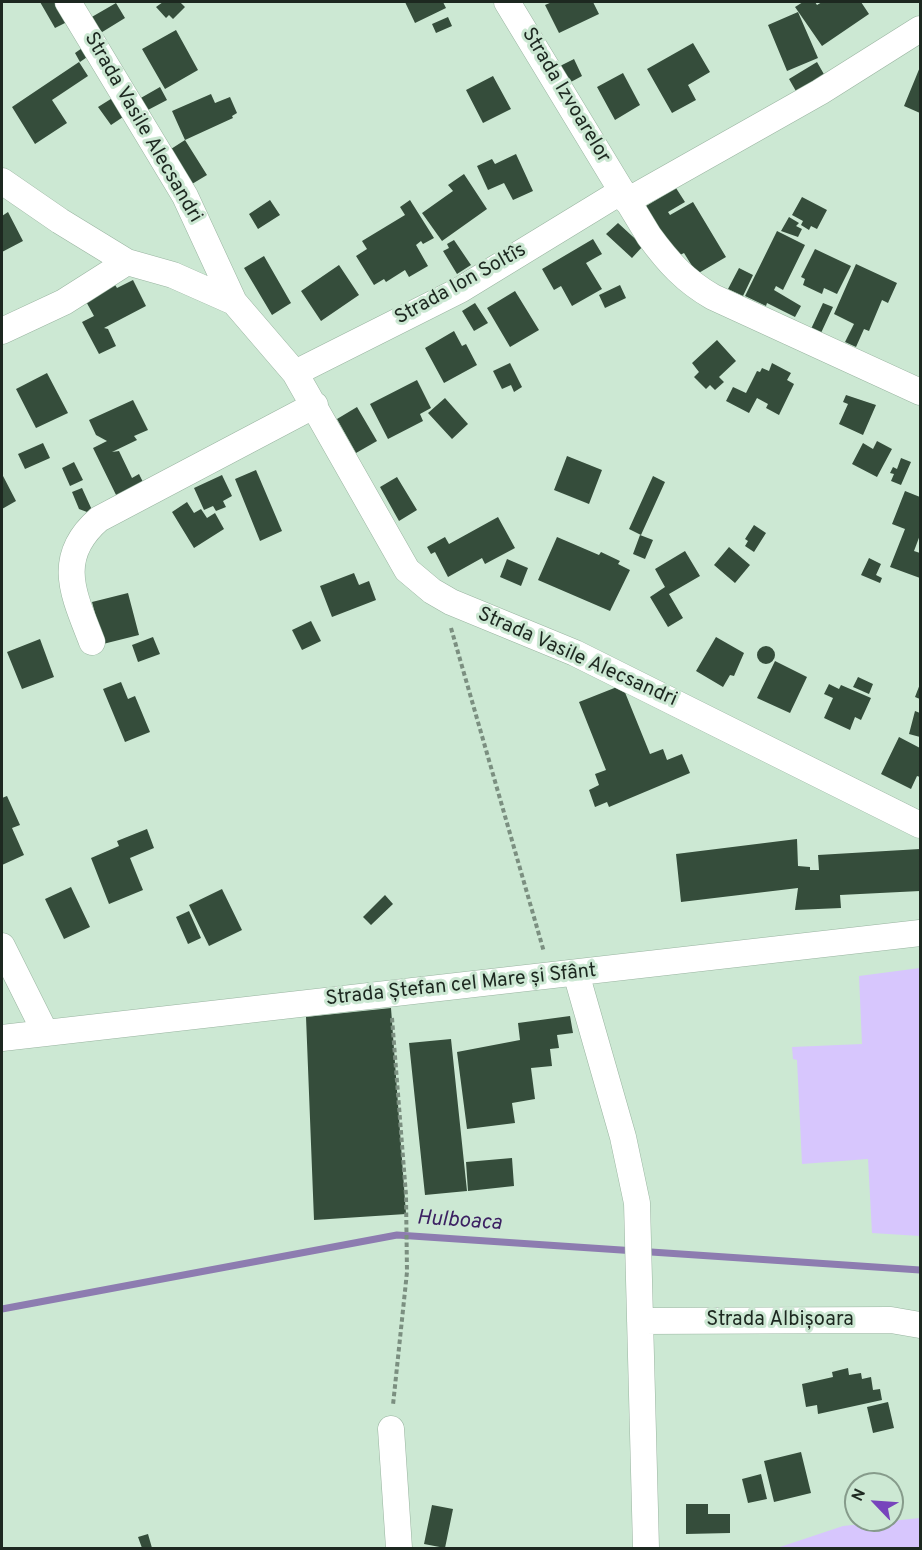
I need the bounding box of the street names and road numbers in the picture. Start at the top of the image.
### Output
street label: Strada Izvoarelor [515,24,615,168]
street label: Strada Vasile Alecsandri [78,29,206,227]
street label: Strada Ion Soltîs [391,239,531,331]
street label: Strada Vasile Alecsandri [474,603,680,713]
street label: Strada Ștefan cel Mare și Sfânt [325,960,597,1012]
street label: Strada Albișoara [706,1309,854,1333]

